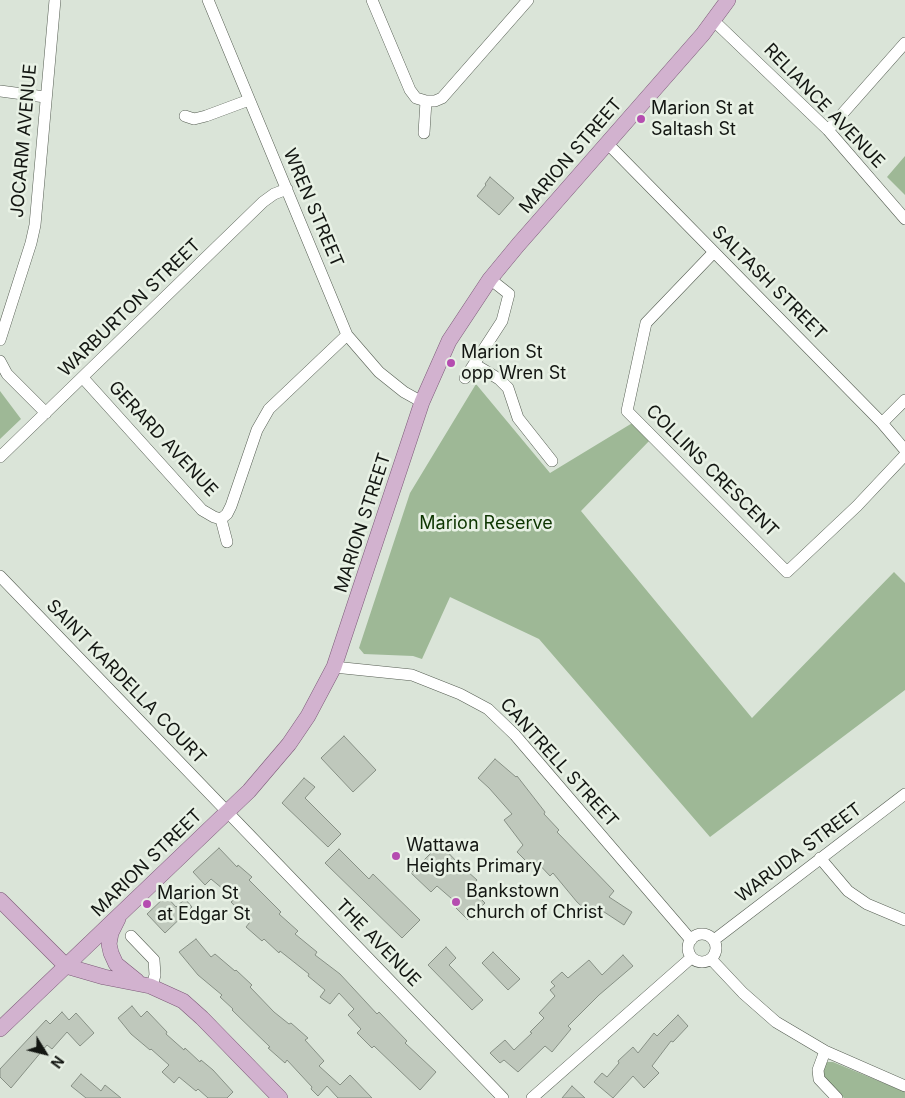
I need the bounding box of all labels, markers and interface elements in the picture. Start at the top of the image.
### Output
street label: RELIANCE AVENUE [759,39,889,173]
street label: JOCARM AVENUE [7,63,41,219]
street label: MARION STREET [515,94,627,218]
place label: Marion St at Saltash St [651,98,754,140]
marker: Marion St at Saltash St [635,113,647,125]
street label: WREN STREET [278,145,348,271]
street label: SALTASH STREET [707,221,831,345]
street label: WARBURTON STREET [55,235,205,381]
place label: Marion St opp Wren St [461,342,566,384]
marker: Marion St opp Wren St [445,357,457,369]
street label: GERARD AVENUE [104,377,222,501]
street label: COLLINS CRESCENT [641,400,783,542]
street label: MARION STREET [330,450,396,596]
park label: Marion Reserve [419,513,553,535]
street label: SAINT KARDELLA COURT [42,595,210,769]
street label: CANTRELL STREET [495,694,623,832]
street label: WARUDA STREET [732,799,866,907]
street label: MARION STREET [87,805,207,921]
place label: Wattawa Heights Primary [406,835,542,878]
marker: Wattawa Heights Primary [390,850,402,862]
place label: Bankstown church of Christ [466,881,603,924]
place label: Marion St at Edgar St [157,883,250,926]
street label: THE AVENUE [331,895,425,991]
marker: Bankstown church of Christ [450,896,462,908]
marker: Marion St at Edgar St [141,898,153,910]
north arrow [20,1028,70,1078]
text: N [48,1053,68,1071]

